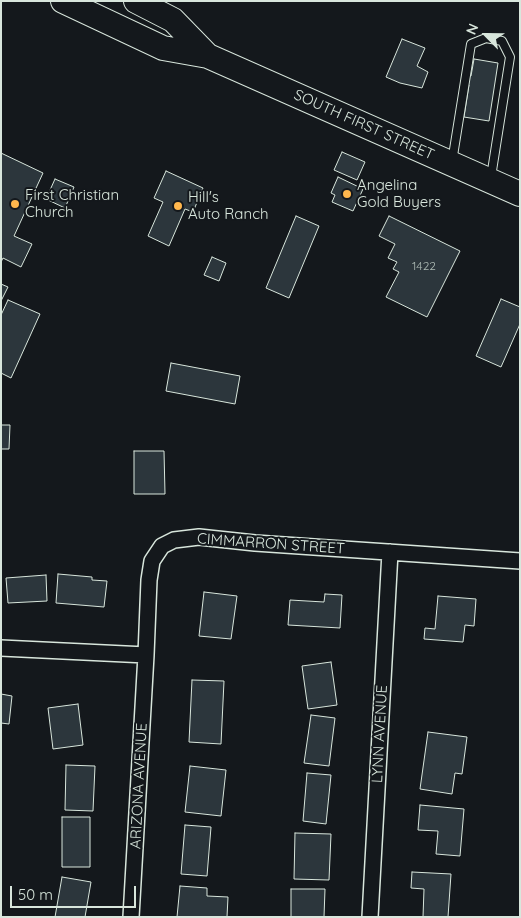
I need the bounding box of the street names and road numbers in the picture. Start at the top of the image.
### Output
street label: SOUTH FIRST STREET [291,86,437,164]
street label: CIMMARRON STREET [196,530,346,558]
street label: LYNN AVENUE [368,684,392,784]
street label: ARIZONA AVENUE [127,722,151,850]

